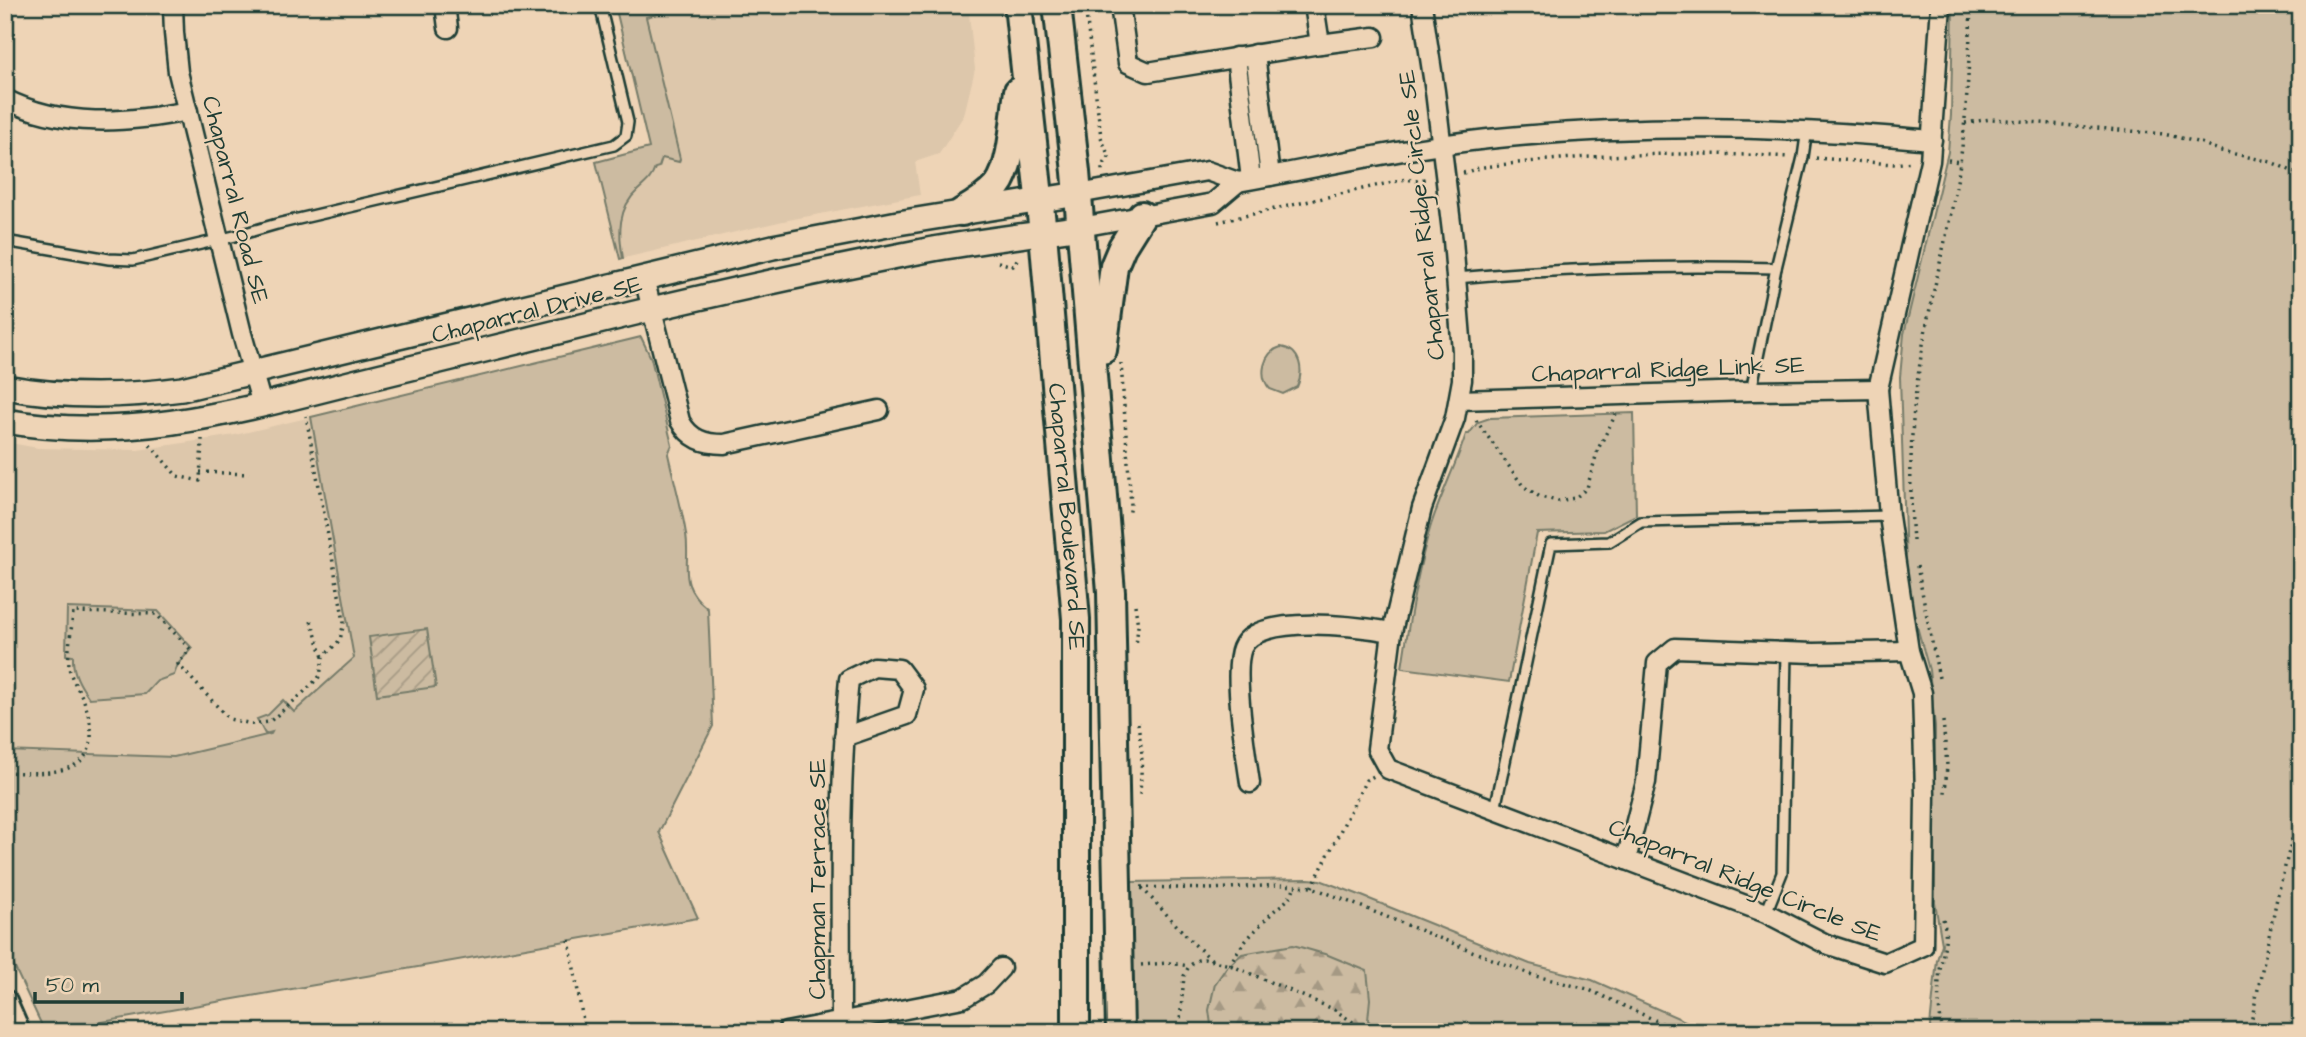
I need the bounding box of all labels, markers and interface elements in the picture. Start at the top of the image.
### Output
street label: Chaparral Ridge Circle SE [1390,68,1455,362]
street label: Chaparral Road SE [193,93,277,307]
street label: Chaparral Drive SE [428,267,646,353]
street label: Chaparral Ridge Link SE [1531,348,1805,393]
street label: Chaparral Boulevard SE [1039,382,1093,650]
street label: Chapman Terrace SE [801,759,835,999]
street label: Chaparral Ridge Circle SE [1603,811,1887,952]
scale bar [35,960,182,1004]
text: 50 m [46,971,100,1000]

